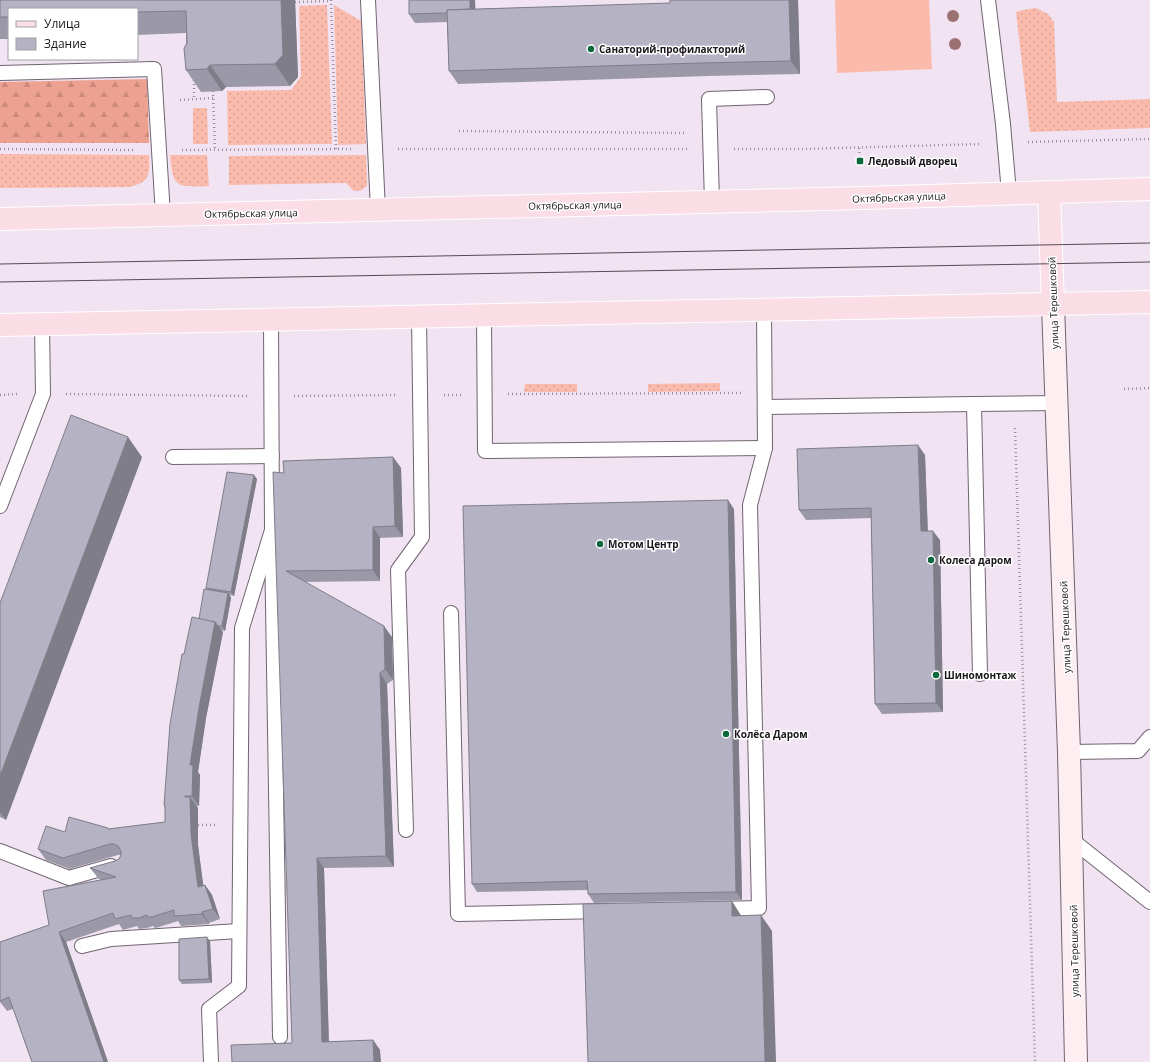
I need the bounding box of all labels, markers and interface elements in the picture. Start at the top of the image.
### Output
legend [8,8,138,60]
text: Улица [44,15,80,32]
text: Здание [44,35,87,52]
place label: Санаторий-профилакторий [599,42,745,56]
marker: Санаторий-профилакторий [586,44,596,54]
place label: Ледовый дворец [868,154,957,168]
marker: Ледовый дворец [855,156,865,166]
street label: Октябрьская улица [852,188,946,206]
street label: Октябрьская улица [528,197,622,213]
street label: Октябрьская улица [204,205,298,221]
street label: улица Терешковой [1044,257,1062,349]
place label: Мотом Центр [608,537,679,551]
marker: Мотом Центр [595,539,605,549]
place label: Колеса даром [939,553,1012,567]
marker: Колеса даром [926,555,936,565]
street label: улица Терешковой [1056,581,1074,673]
place label: Шиномонтаж [944,668,1017,682]
marker: Шиномонтаж [931,670,941,680]
place label: Колёса Даром [734,727,808,741]
marker: Колёса Даром [721,729,731,739]
street label: улица Терешковой [1066,905,1082,997]

